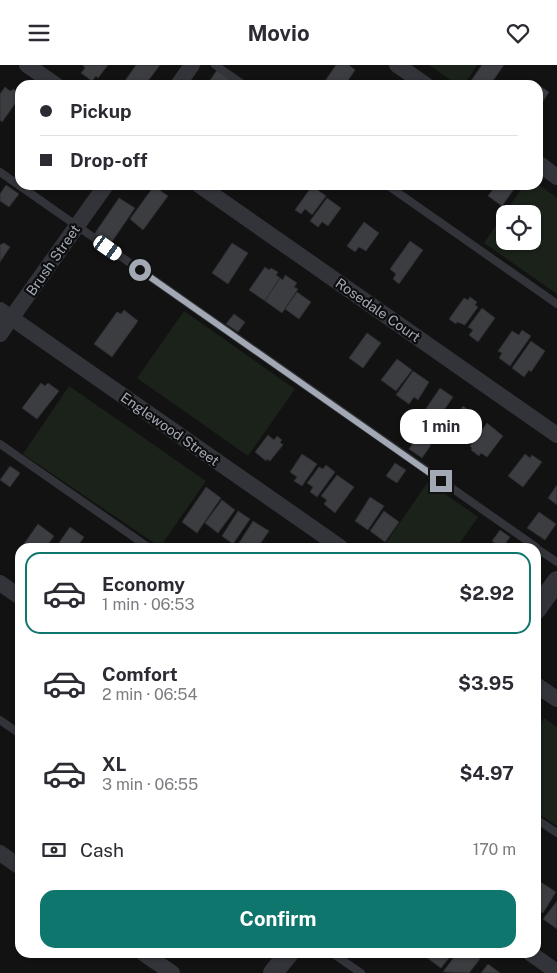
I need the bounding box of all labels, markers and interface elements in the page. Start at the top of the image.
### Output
icon: menu [25,19,53,47]
icon: heart [504,19,532,47]
text: Movio [247,20,310,46]
text: Pickup [70,100,132,122]
text: Drop-off [70,149,147,171]
map controls [496,205,541,250]
button: locate [496,205,541,250]
street label: Brush Street [23,222,83,298]
car [91,233,124,263]
route start [129,259,151,281]
street label: Rosedale Court [333,275,423,345]
street label: Englewood Street [118,389,222,469]
callout: 1 min [400,409,482,443]
text: 1 min [422,417,460,436]
route end [430,470,452,492]
icon: car [42,571,87,616]
text: Economy [102,573,185,595]
text: $2.92 [459,582,514,604]
text: 1 min · 06:53 [102,595,194,614]
icon: car [42,661,87,706]
text: Comfort [102,663,178,685]
text: $3.95 [458,672,514,694]
text: 2 min · 06:54 [102,685,197,704]
icon: car [42,751,87,796]
text: XL [102,753,127,775]
text: $4.97 [459,762,514,784]
text: 3 min · 06:55 [102,775,198,794]
icon: cash [40,836,68,864]
text: Cash [80,839,124,861]
text: 170 m [473,840,516,859]
button: Confirm [40,890,516,948]

